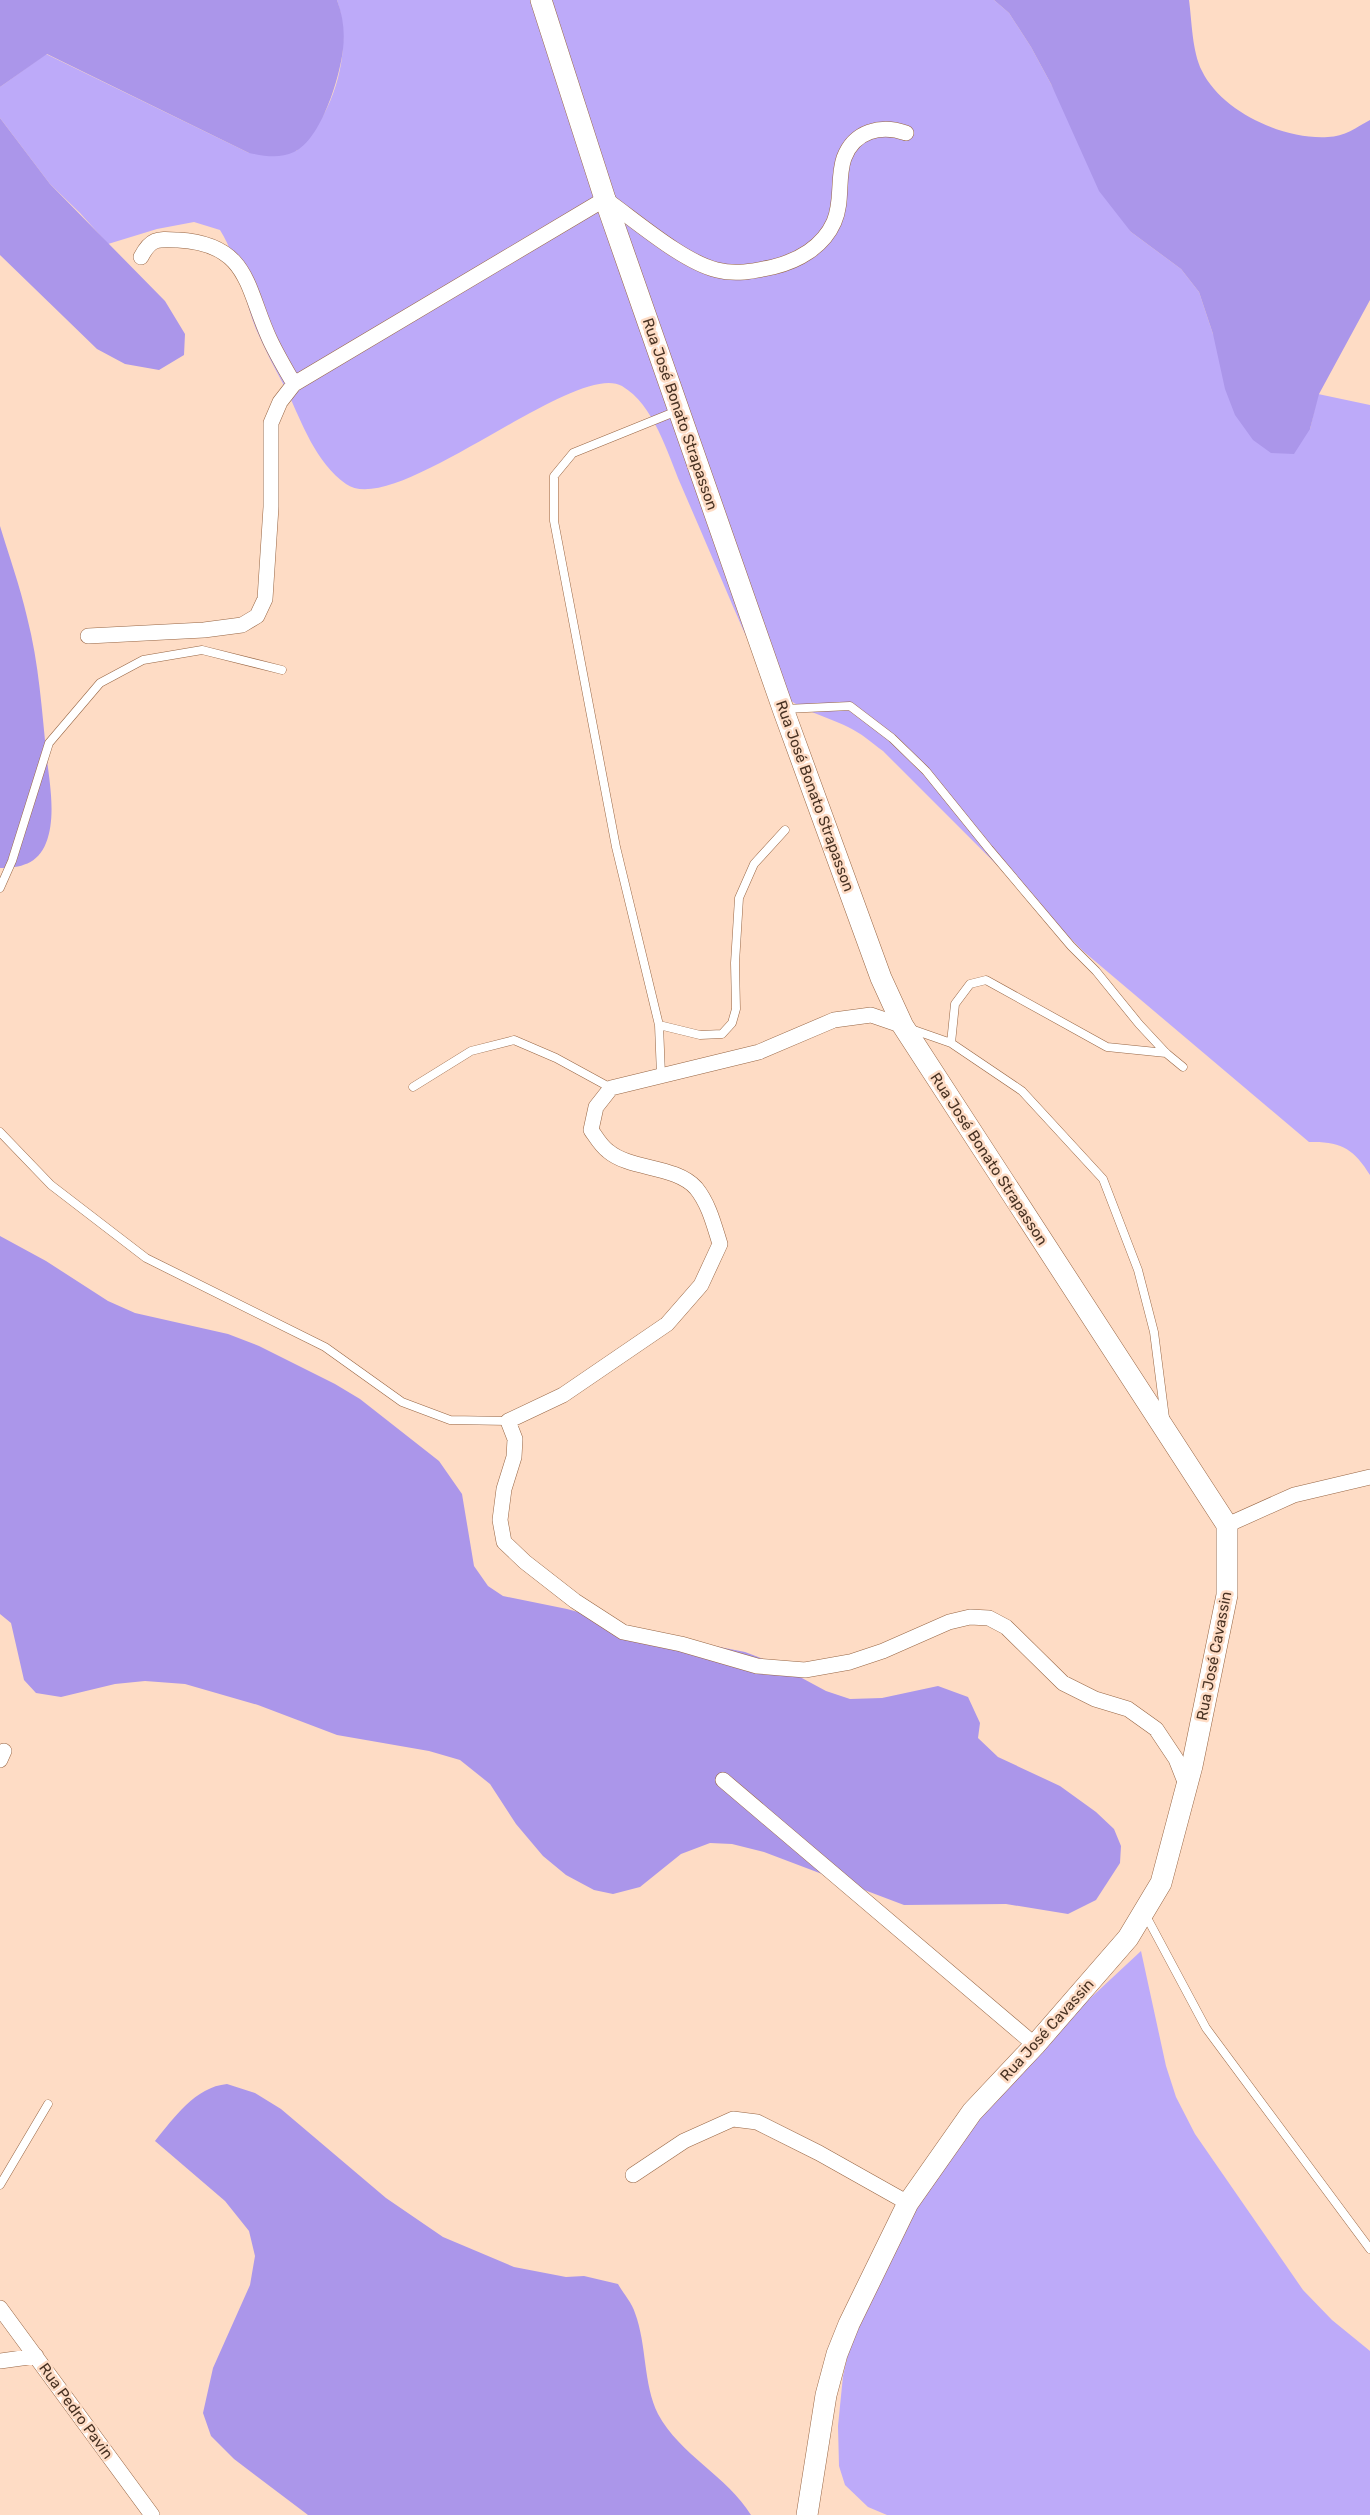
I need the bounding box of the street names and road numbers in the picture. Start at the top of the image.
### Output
street label: Rua José Bonato Strapasson [639,316,721,512]
street label: Rua José Bonato Strapasson [772,698,858,894]
street label: Rua José Bonato Strapasson [926,1069,1052,1249]
street label: Rua José Cavassin [1193,1590,1235,1722]
street label: Rua José Cavassin [996,1975,1098,2085]
street label: Rua Pedro Pavin [35,2360,117,2462]

